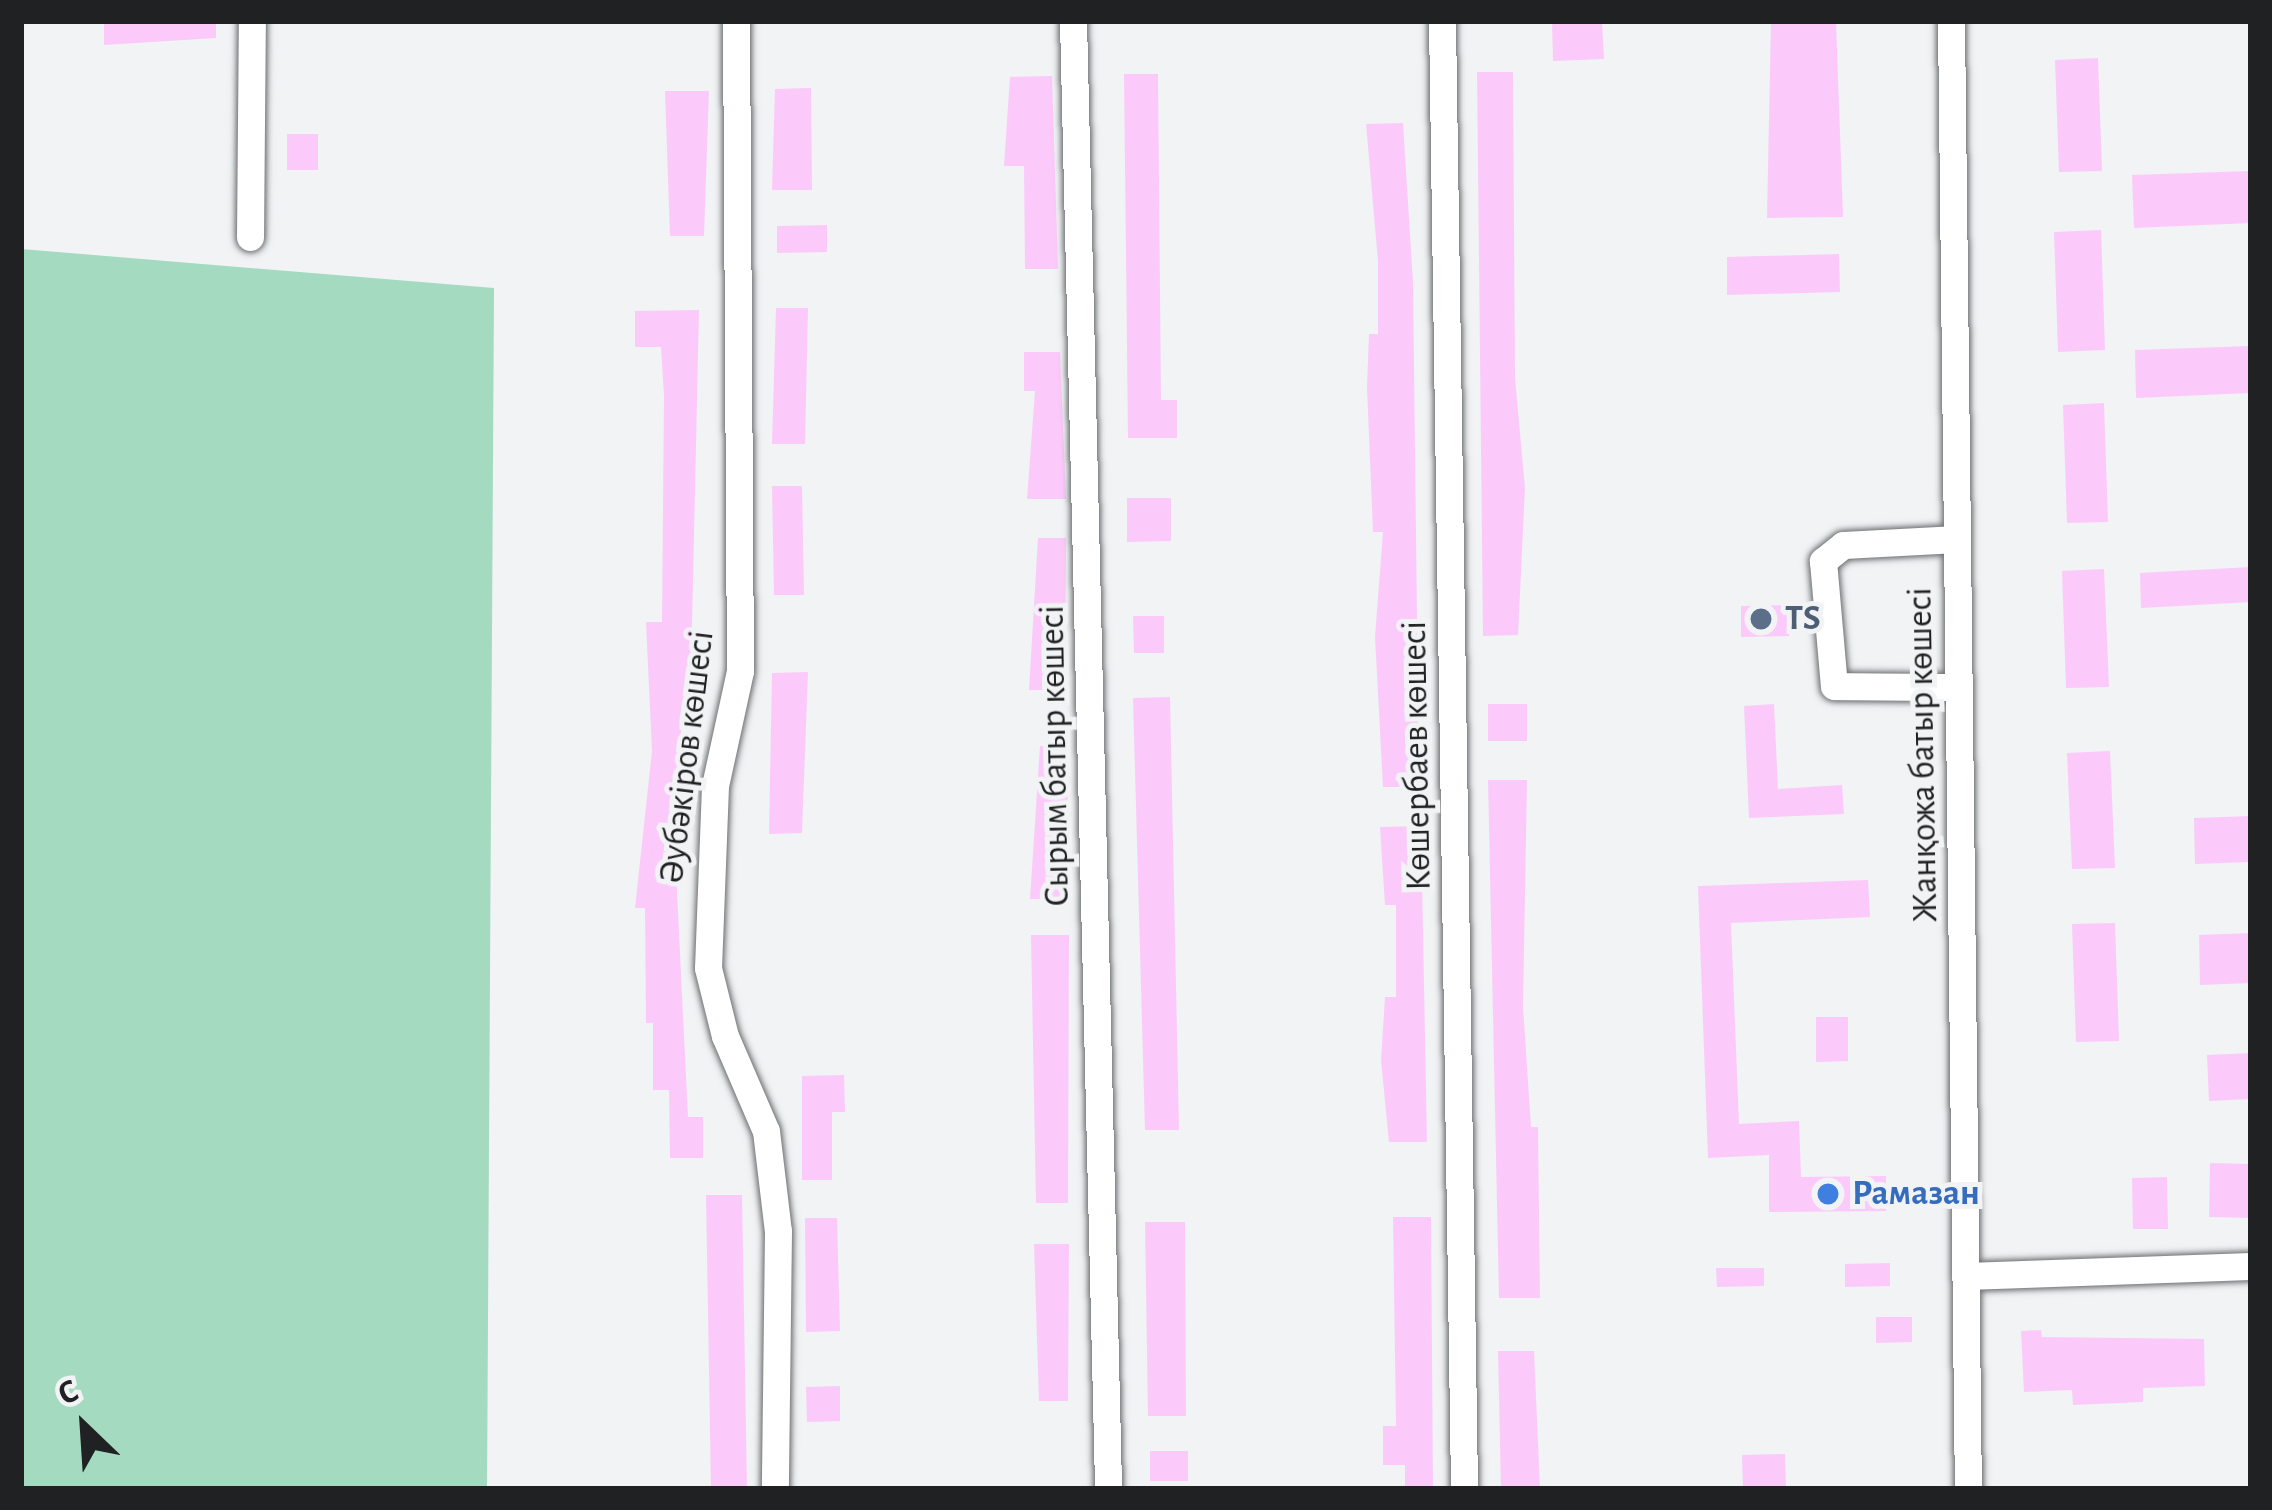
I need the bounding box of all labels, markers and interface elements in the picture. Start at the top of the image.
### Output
street label: Жанқожа батыр көшесі [1898,587,1948,923]
place label: TS [1785,597,1821,641]
street label: Сырым батыр көшесі [1031,605,1079,907]
marker: TS [1748,606,1774,632]
street label: Көшербаев көшесі [1393,621,1441,891]
street label: Әубәкіров көшесі [650,628,724,886]
place label: Рамазан [1852,1172,1980,1216]
marker: Рамазан [1815,1181,1841,1207]
north arrow [24,1366,144,1486]
text: С [53,1374,84,1412]

